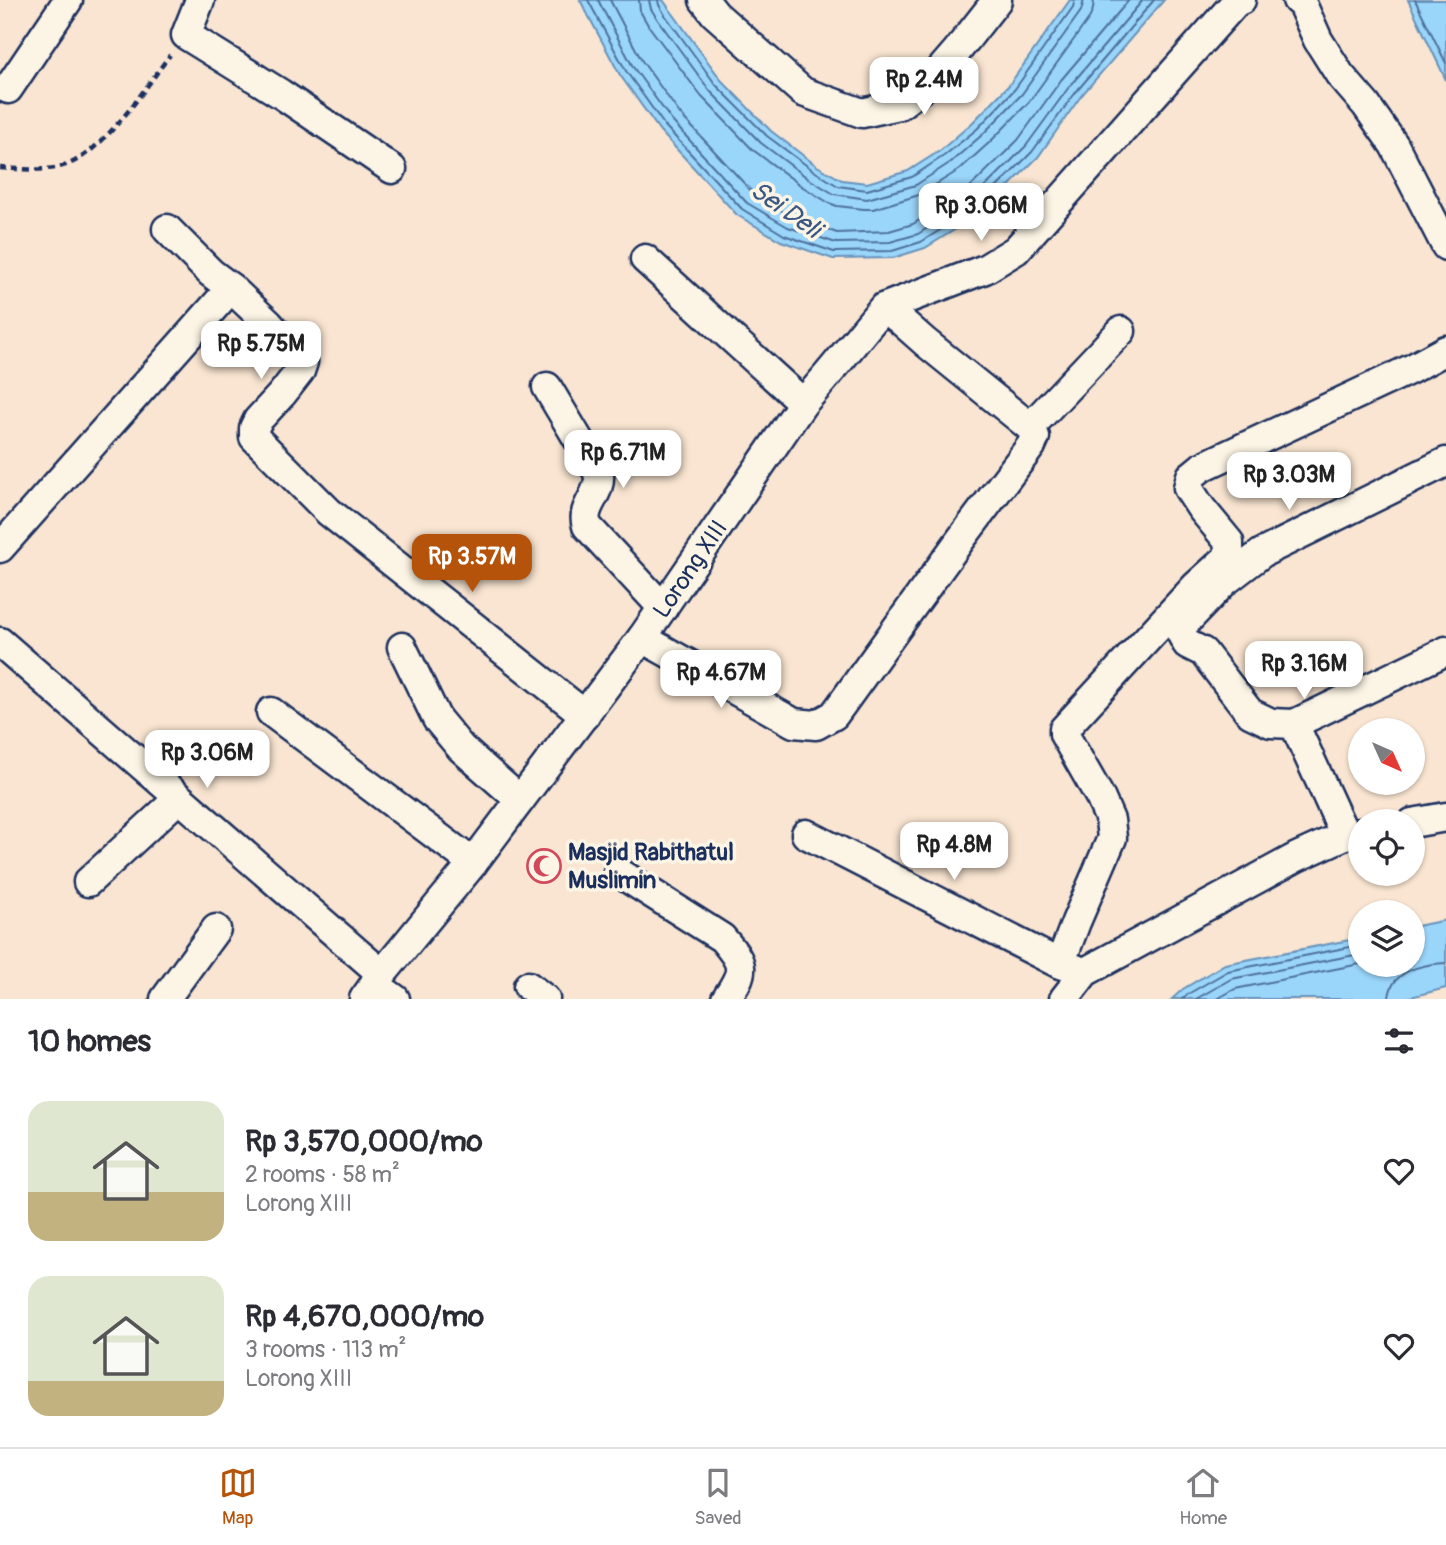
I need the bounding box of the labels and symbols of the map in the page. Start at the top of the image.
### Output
pin: Rp 2.4M [859,58,989,117]
water label: Sei Deli [744,174,830,248]
pin: Rp 3.06M [909,184,1053,243]
pin: Rp 5.75M [189,322,333,381]
pin: Rp 6.71M [551,430,695,490]
pin: Rp 3.03M [1217,452,1361,512]
street label: Lorong XIII [647,515,734,624]
pin: Rp 3.57M [400,534,544,594]
pin: Rp 3.16M [1232,642,1376,701]
pin: Rp 4.67M [649,650,793,710]
north arrow [1348,718,1424,794]
pin: Rp 3.06M [135,730,279,790]
pin: Rp 4.8M [889,822,1019,882]
place label: Masjid Rabithatul Muslimin [568,838,734,895]
mosque icon: Masjid Rabithatul Muslimin [525,847,563,885]

